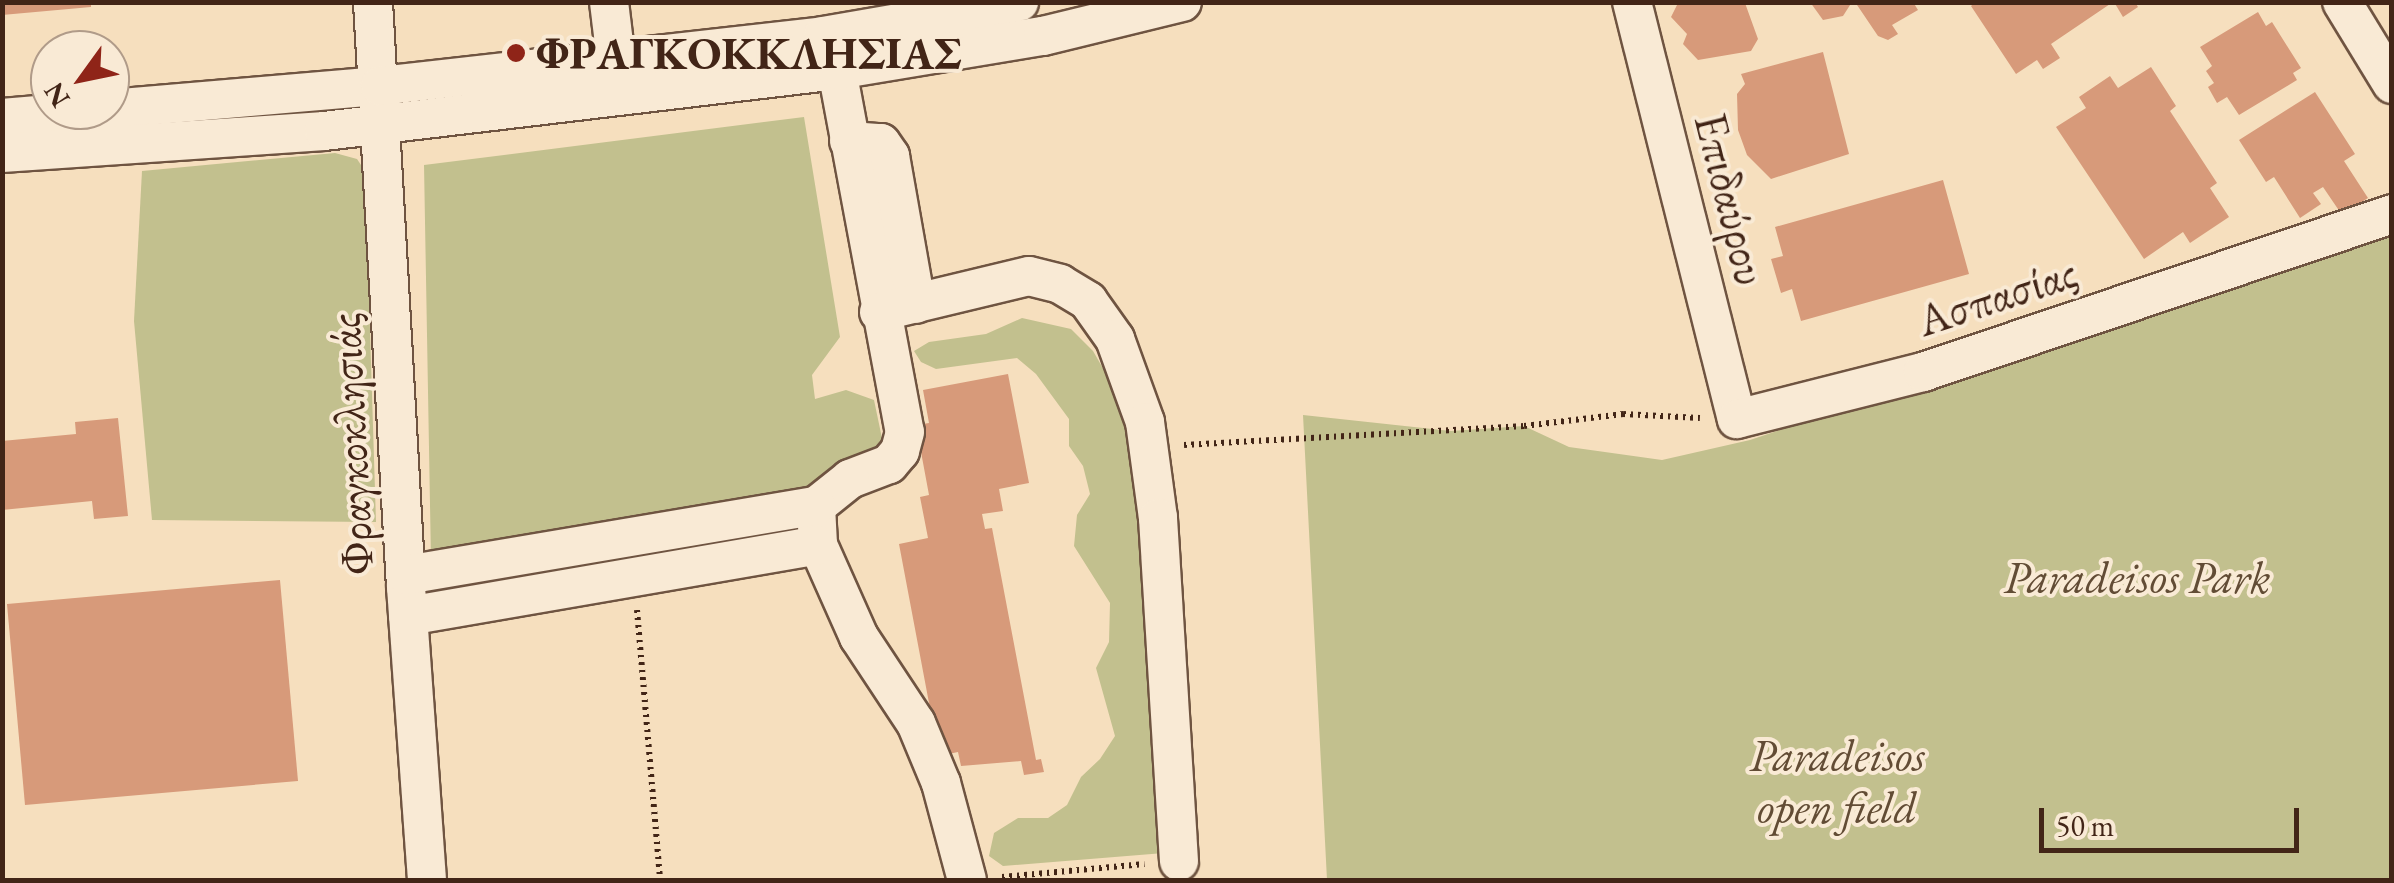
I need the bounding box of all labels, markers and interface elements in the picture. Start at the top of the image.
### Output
place label: ΦΡΑΓΚΟΚΚΛΗΣΙΑΣ [536,26,962,80]
north arrow [30,30,130,130]
marker: ΦΡΑΓΚΟΚΚΛΗΣΙΑΣ [505,42,527,64]
text: N [35,76,78,115]
street label: Επιδαύρου [1684,108,1778,290]
street label: Ασπασίας [1910,245,2084,347]
street label: Φραγκοκλησιάς [317,312,385,576]
park label: Paradeisos Park [2004,551,2270,605]
park label: Paradeisos open field [1749,729,1925,835]
scale bar [2044,788,2304,850]
text: 50 m [2056,806,2114,845]

